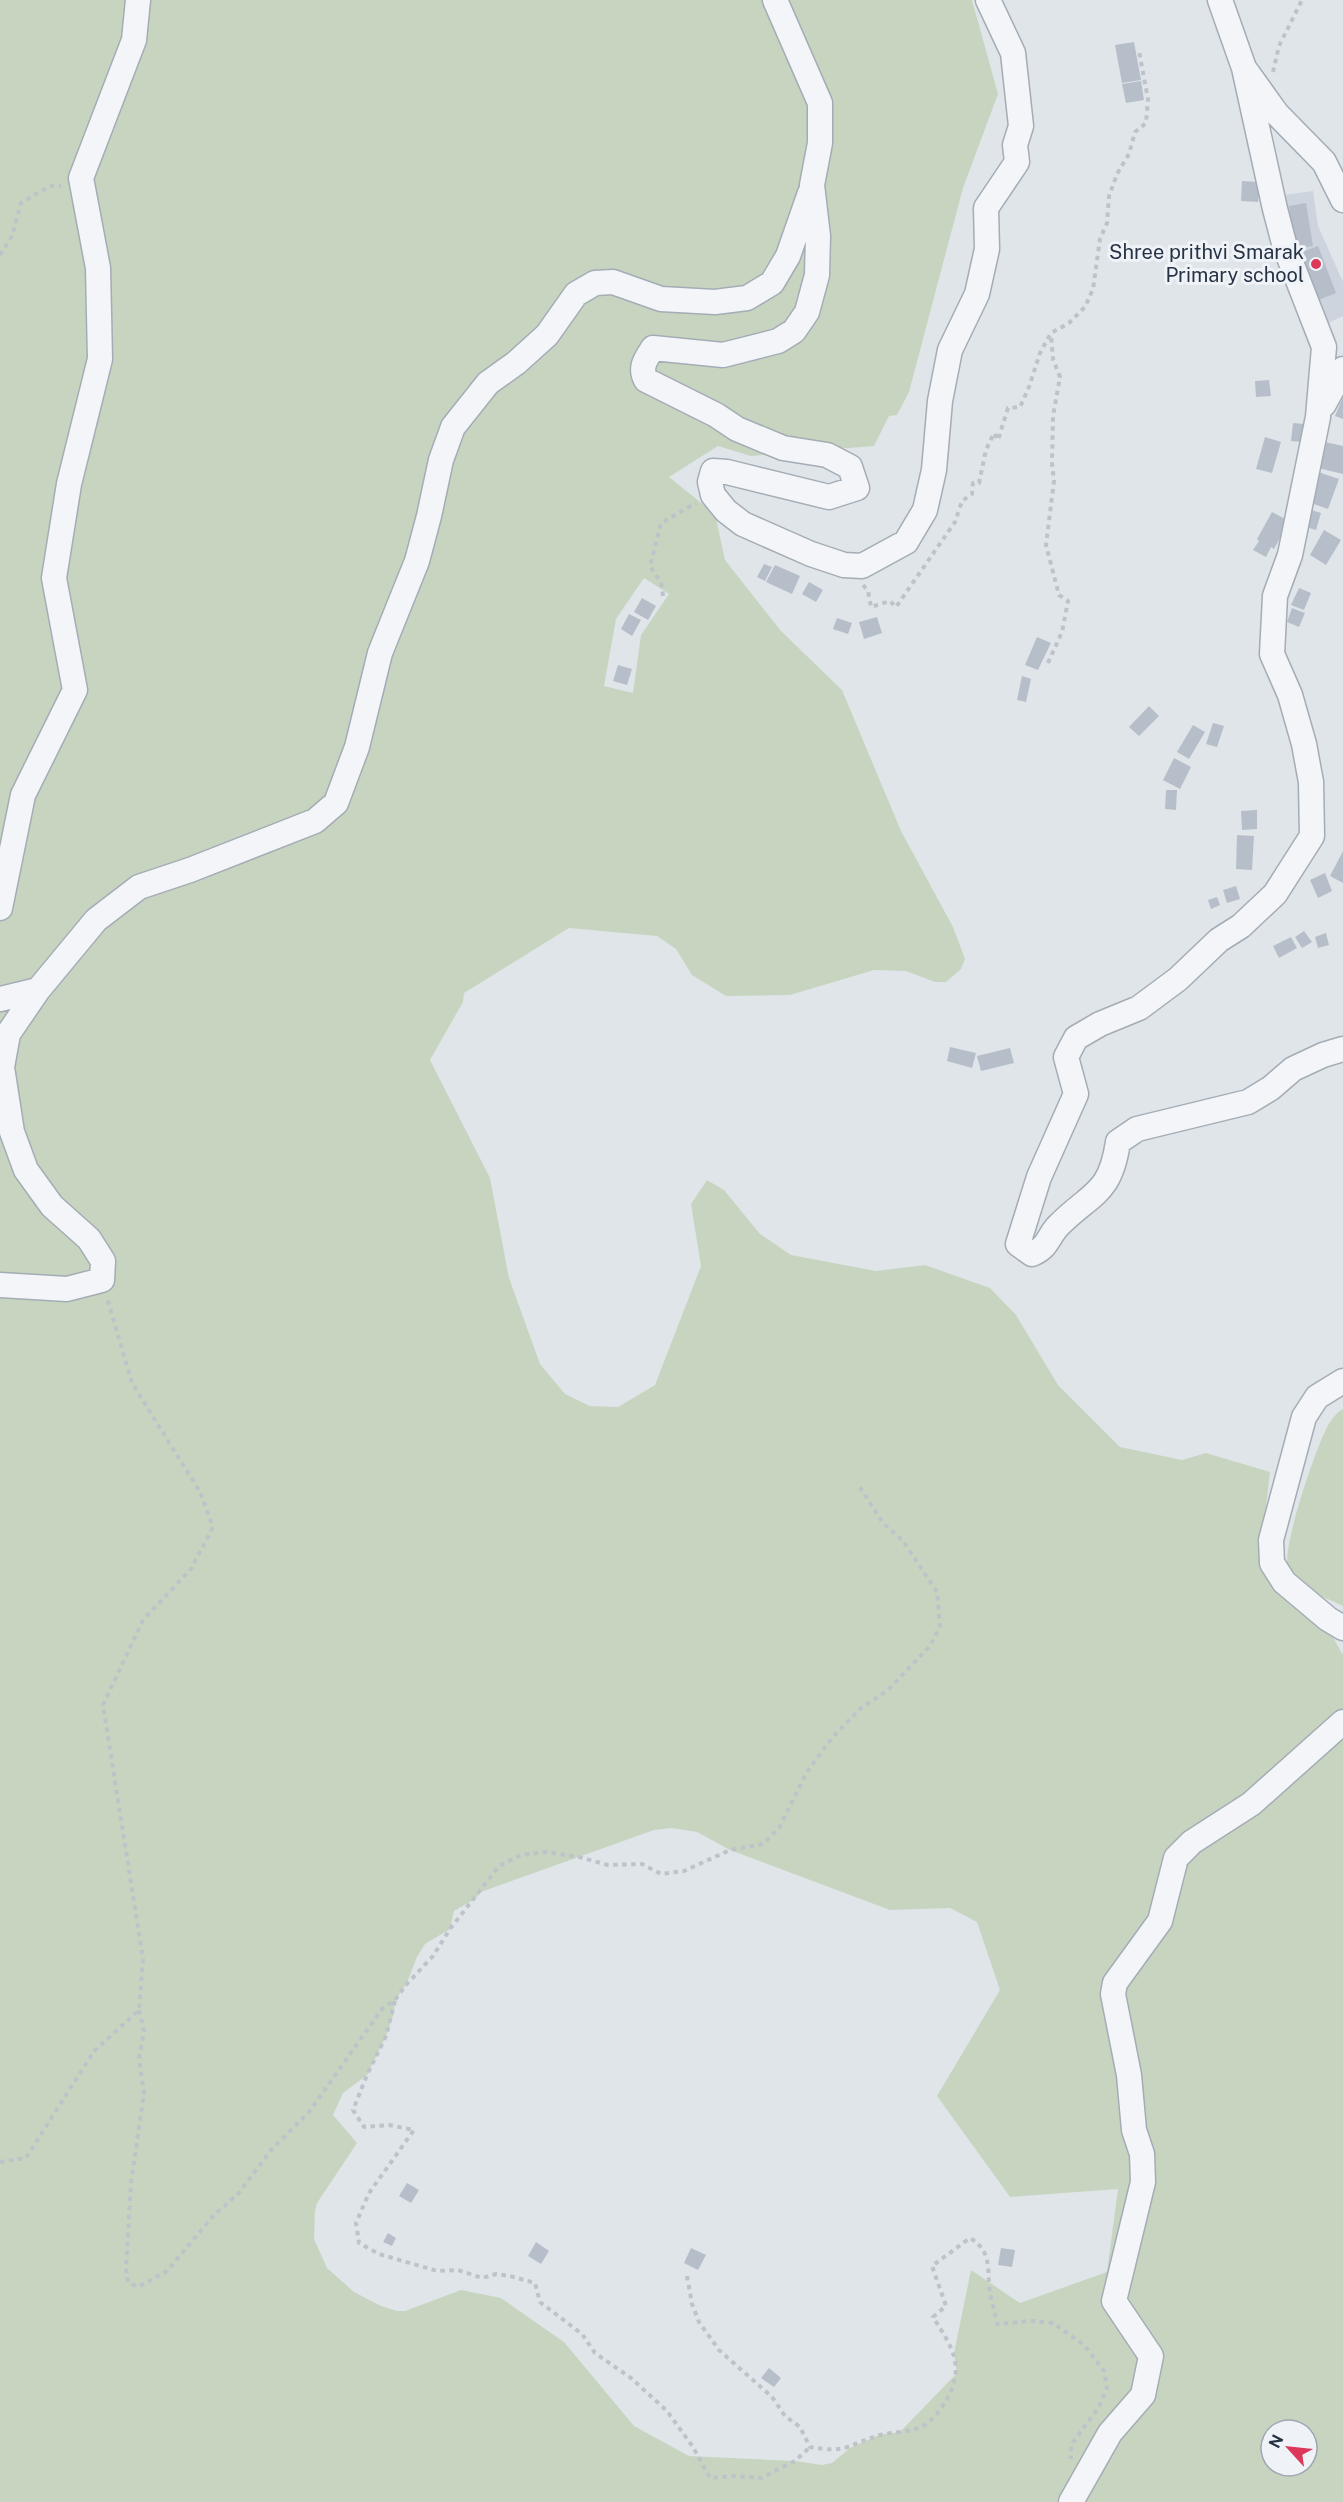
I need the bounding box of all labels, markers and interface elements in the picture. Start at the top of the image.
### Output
place label: Shree prithvi Smarak Primary school [1109,240,1304,287]
marker: Shree prithvi Smarak Primary school [1309,257,1323,271]
north arrow [1259,2418,1319,2478]
text: N [1265,2432,1287,2451]

